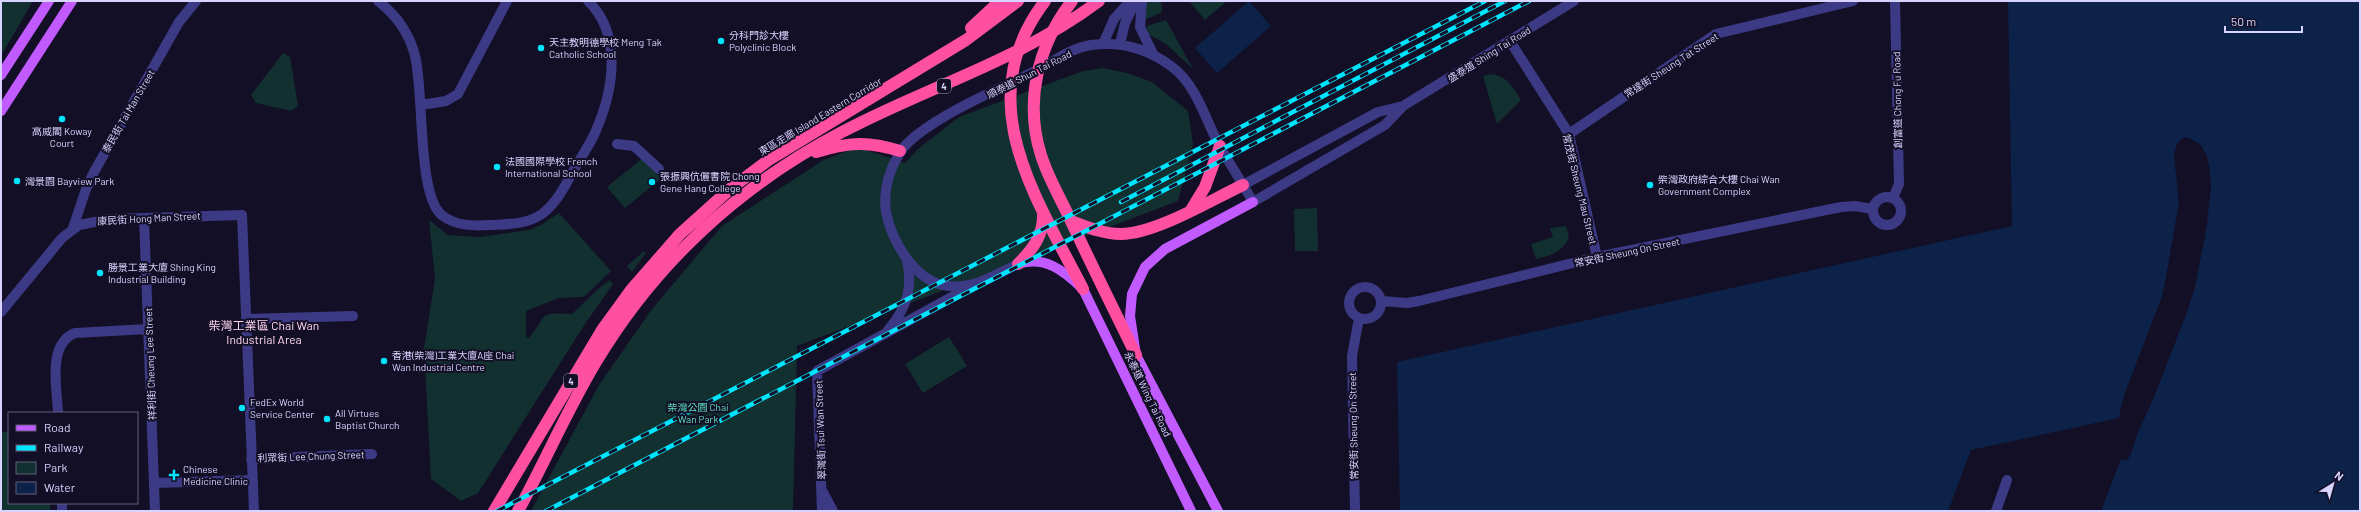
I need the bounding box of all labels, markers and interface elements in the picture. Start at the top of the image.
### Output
scale bar [2225,8,2302,34]
text: 50 m [2231,14,2256,28]
street label: 盛泰道 Shing Tai Road [1445,24,1533,84]
place label: 分科門診大樓 Polyclinic Block [729,29,796,53]
street label: 常達街 Sheung Tat Street [1622,30,1721,100]
place label: 天主教明德學校 Meng Tak Catholic School [549,36,662,60]
marker: 分科門診大樓 Polyclinic Block [716,36,726,46]
marker: 天主教明德學校 Meng Tak Catholic School [536,43,546,53]
street label: 順泰道 Shun Tai Road [985,47,1073,101]
street label: 創富道 Chong Fu Road [1890,52,1904,148]
street label: 泰民街 Tai Man Street [99,67,157,155]
street label: 東區走廊 Island Eastern Corridor [756,74,884,158]
road number: 4 [937,79,951,93]
marker: 高威閣 Koway Court [57,114,67,124]
place label: 高威閣 Koway Court [32,125,92,149]
street label: 常茂街 Sheung Mau Street [1560,132,1600,246]
place label: 法國國際學校 French International School [505,155,597,179]
marker: 法國國際學校 French International School [492,162,502,172]
place label: 張振興伉儷書院 Chong Gene Hang College [660,170,760,194]
place label: 柴灣政府綜合大樓 Chai Wan Government Complex [1658,173,1780,197]
place label: 灣景園 Bayview Park [25,175,114,187]
marker: 灣景園 Bayview Park [12,176,22,186]
marker: 張振興伉儷書院 Chong Gene Hang College [647,177,657,187]
marker: 柴灣政府綜合大樓 Chai Wan Government Complex [1645,180,1655,190]
street label: 康民街 Hong Man Street [97,209,201,227]
street label: 常安街 Sheung On Street [1573,235,1681,269]
place label: 勝景工業大廈 Shing King Industrial Building [108,261,216,285]
marker: 勝景工業大廈 Shing King Industrial Building [95,268,105,278]
street label: 祥利街 Cheung Lee Street [142,307,158,420]
district label: 柴灣工業區 Chai Wan Industrial Area [209,318,319,346]
place label: 香港(柴灣)工業大廈A座 Chai Wan Industrial Centre [392,349,514,373]
street label: 永泰道 Wing Tai Road [1122,349,1174,439]
marker: 香港(柴灣)工業大廈A座 Chai Wan Industrial Centre [379,356,389,366]
street label: 常安街 Sheung On Street [1346,372,1360,480]
road number: 4 [564,374,578,388]
street label: 翠灣街 Tsui Wan Street [812,379,828,480]
place label: FedEx World Service Center [250,396,314,420]
park label: 柴灣公園 Chai Wan Park [667,401,729,425]
marker: FedEx World Service Center [237,403,247,413]
place label: All Virtues Baptist Church [335,407,399,431]
legend [8,412,138,504]
marker: All Virtues Baptist Church [322,414,332,424]
text: Road [44,420,71,434]
text: Railway [44,440,84,454]
street label: 利眾街 Lee Chung Street [257,448,365,464]
text: Park [44,460,68,474]
place label: Chinese Medicine Clinic [183,463,248,487]
north arrow [2313,464,2353,504]
text: N [2332,468,2346,483]
marker: Chinese Medicine Clinic [168,469,180,481]
text: Water [44,480,76,494]

